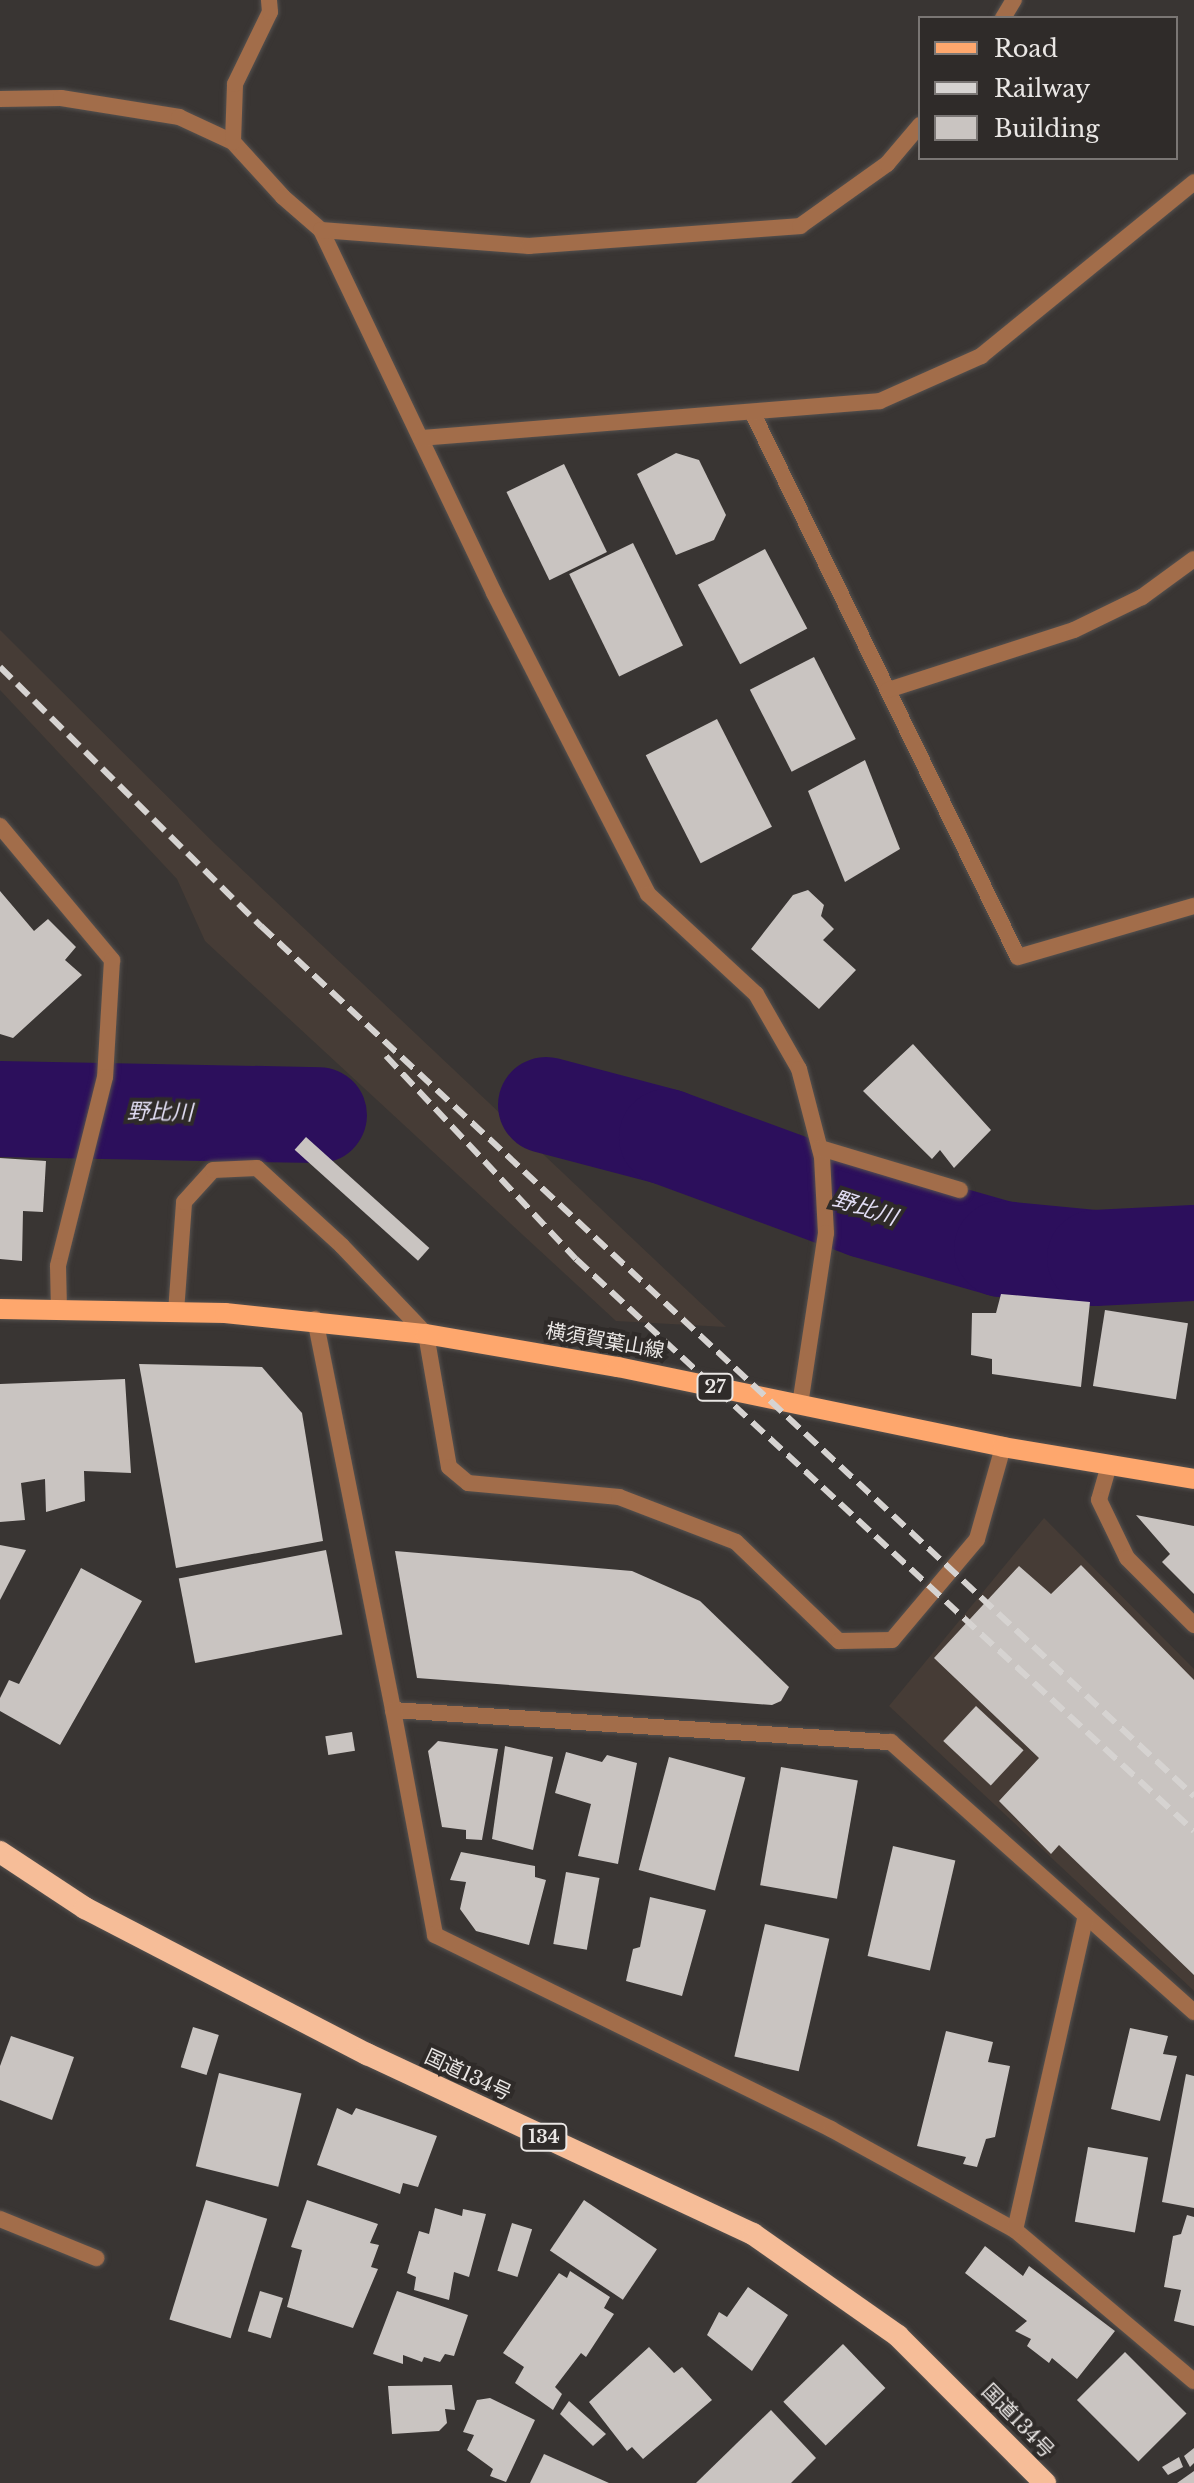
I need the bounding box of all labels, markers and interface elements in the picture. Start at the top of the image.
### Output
legend [918,16,1178,160]
text: Road [994,34,1058,63]
text: Railway [994,74,1090,103]
text: Building [994,114,1100,143]
water label: 野比川 [127,1098,193,1126]
water label: 野比川 [830,1185,900,1231]
street label: 横須賀葉山線 [544,1319,666,1363]
road number: 27 [695,1373,735,1401]
street label: 国道134号 [421,2044,515,2106]
road number: 134 [520,2123,568,2151]
street label: 国道134号 [977,2379,1059,2463]

